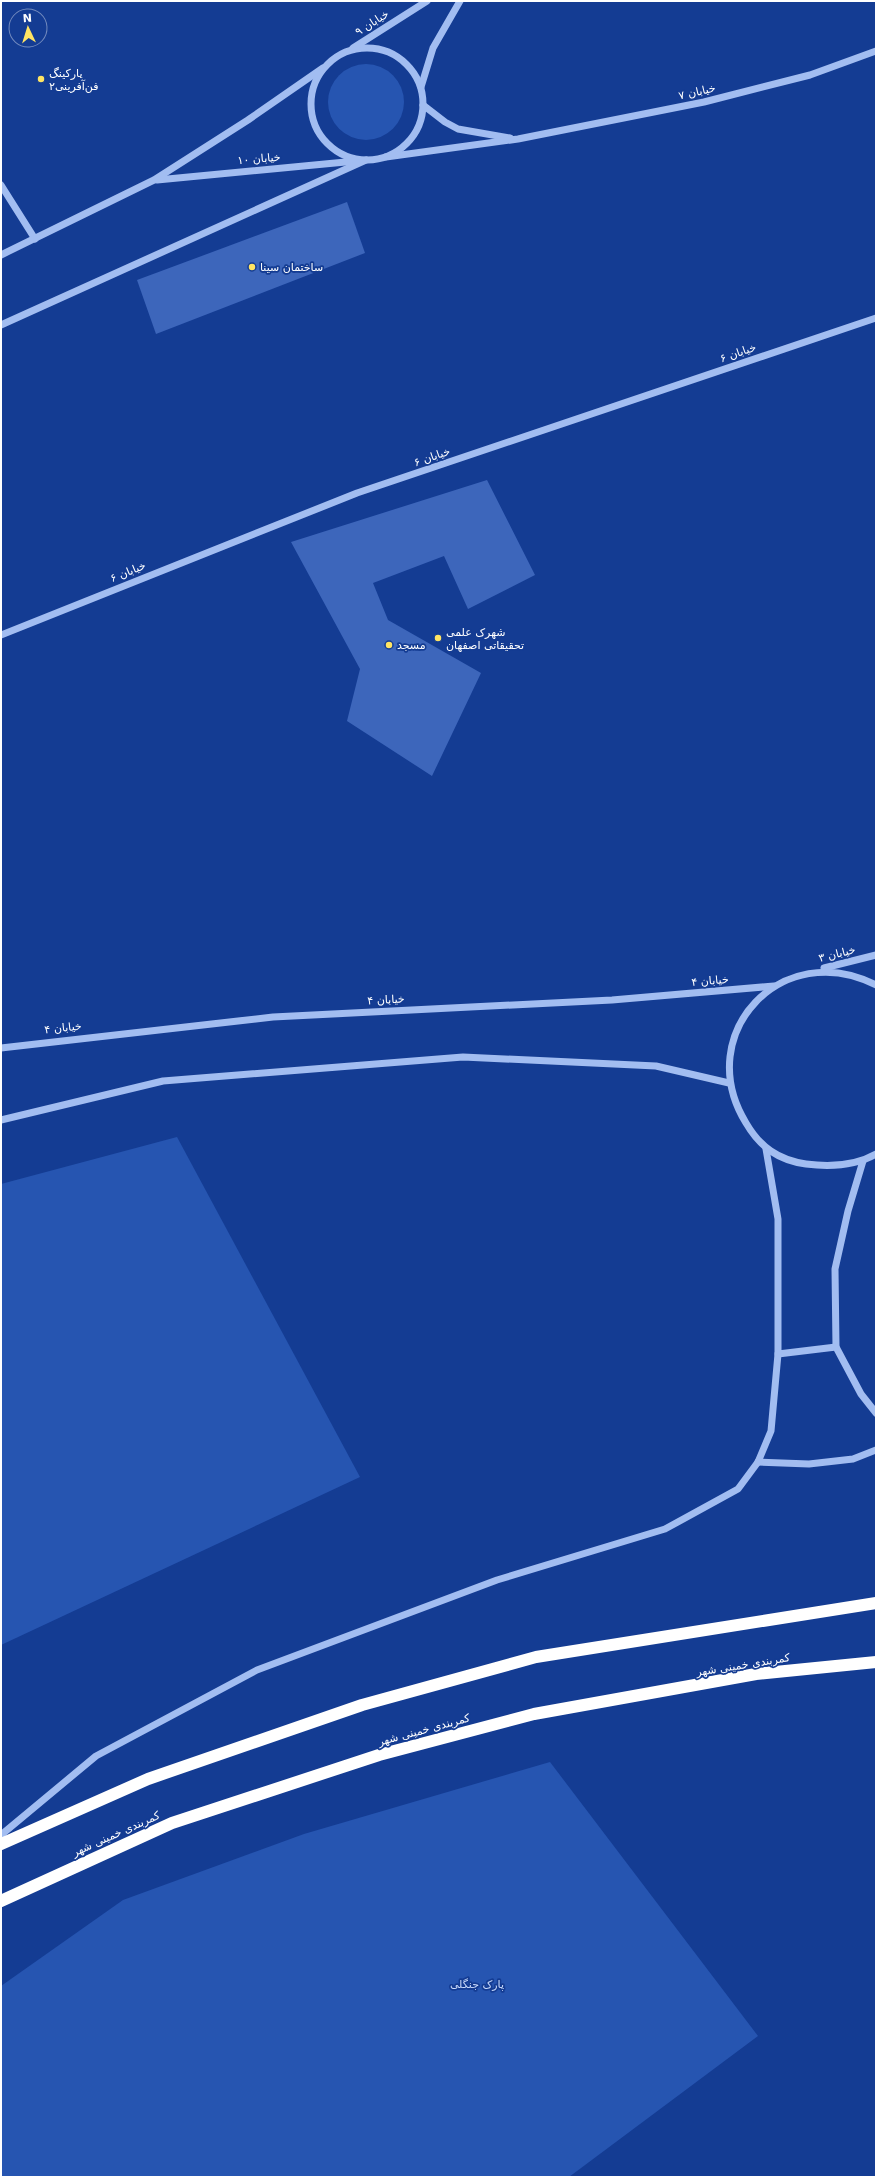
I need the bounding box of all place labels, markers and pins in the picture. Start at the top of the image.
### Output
place label: پارکینگ فن‌آفرینی۲ [49,67,99,93]
marker: پارکینگ فن‌آفرینی۲ [36,74,46,84]
place label: ساختمان سینا [260,261,323,274]
marker: ساختمان سینا [247,262,257,272]
place label: شهرک علمی تحقیقاتی اصفهان [446,626,524,652]
marker: شهرک علمی تحقیقاتی اصفهان [433,633,443,643]
place label: مسجد [397,639,426,652]
marker: مسجد [384,640,394,650]

